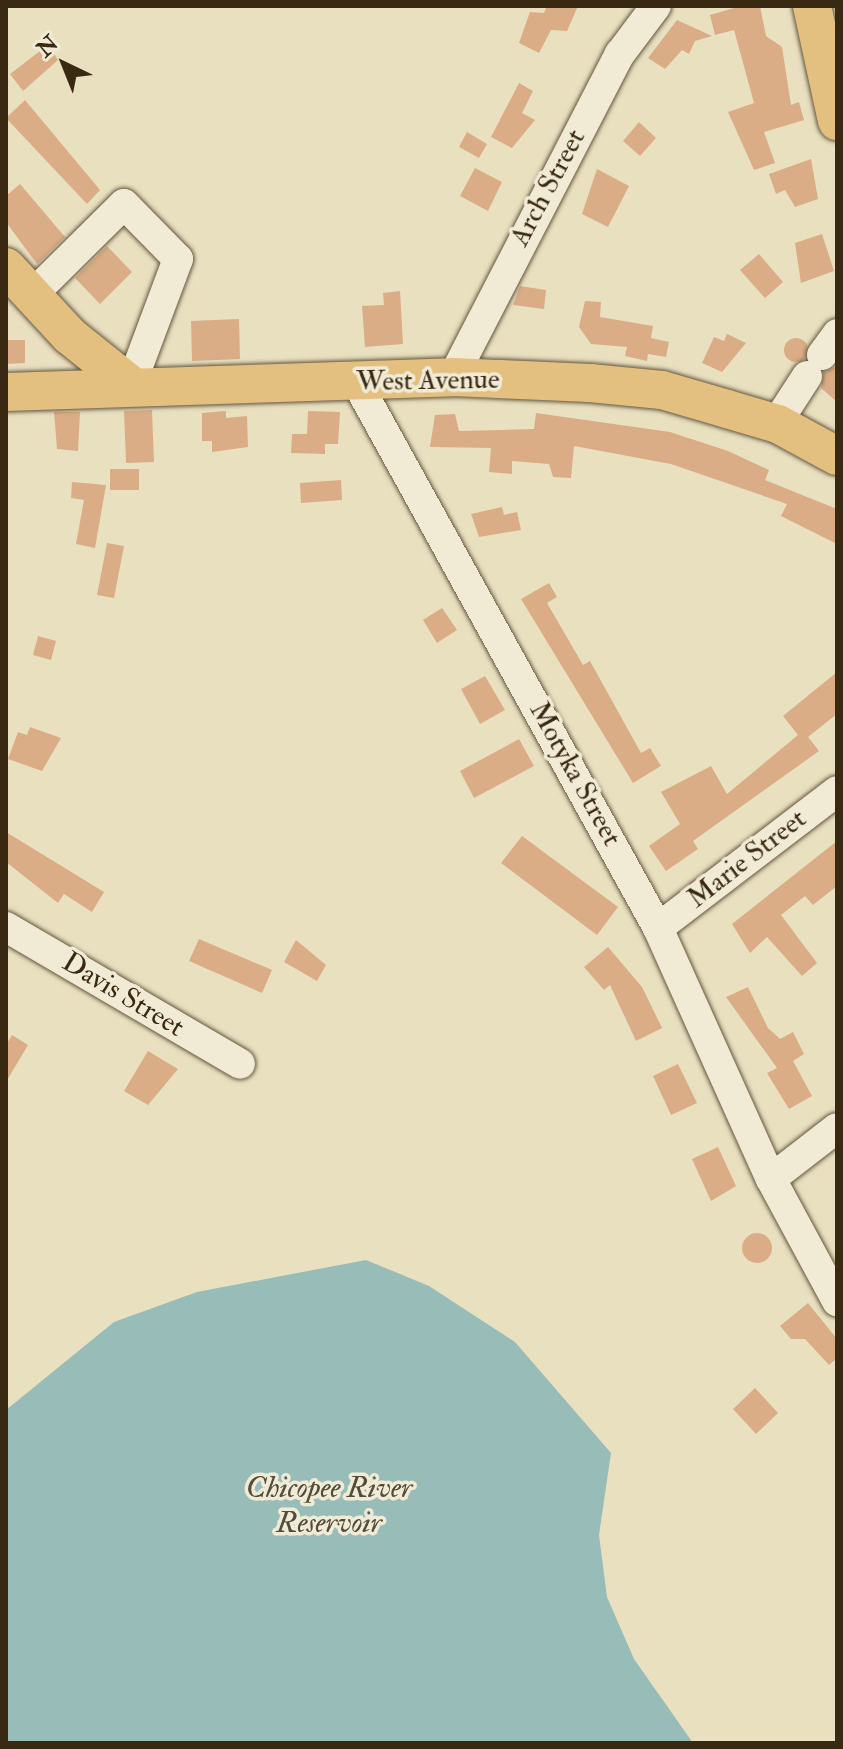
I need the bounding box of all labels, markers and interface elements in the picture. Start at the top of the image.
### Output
north arrow [24,24,104,104]
text: N [31,29,64,63]
street label: Arch Street [503,124,593,252]
street label: West Avenue [356,363,500,399]
street label: Motyka Street [522,696,628,852]
street label: Marie Street [681,802,813,916]
street label: Davis Street [56,945,190,1045]
water label: Chicopee River Reservoir [246,1470,412,1540]

